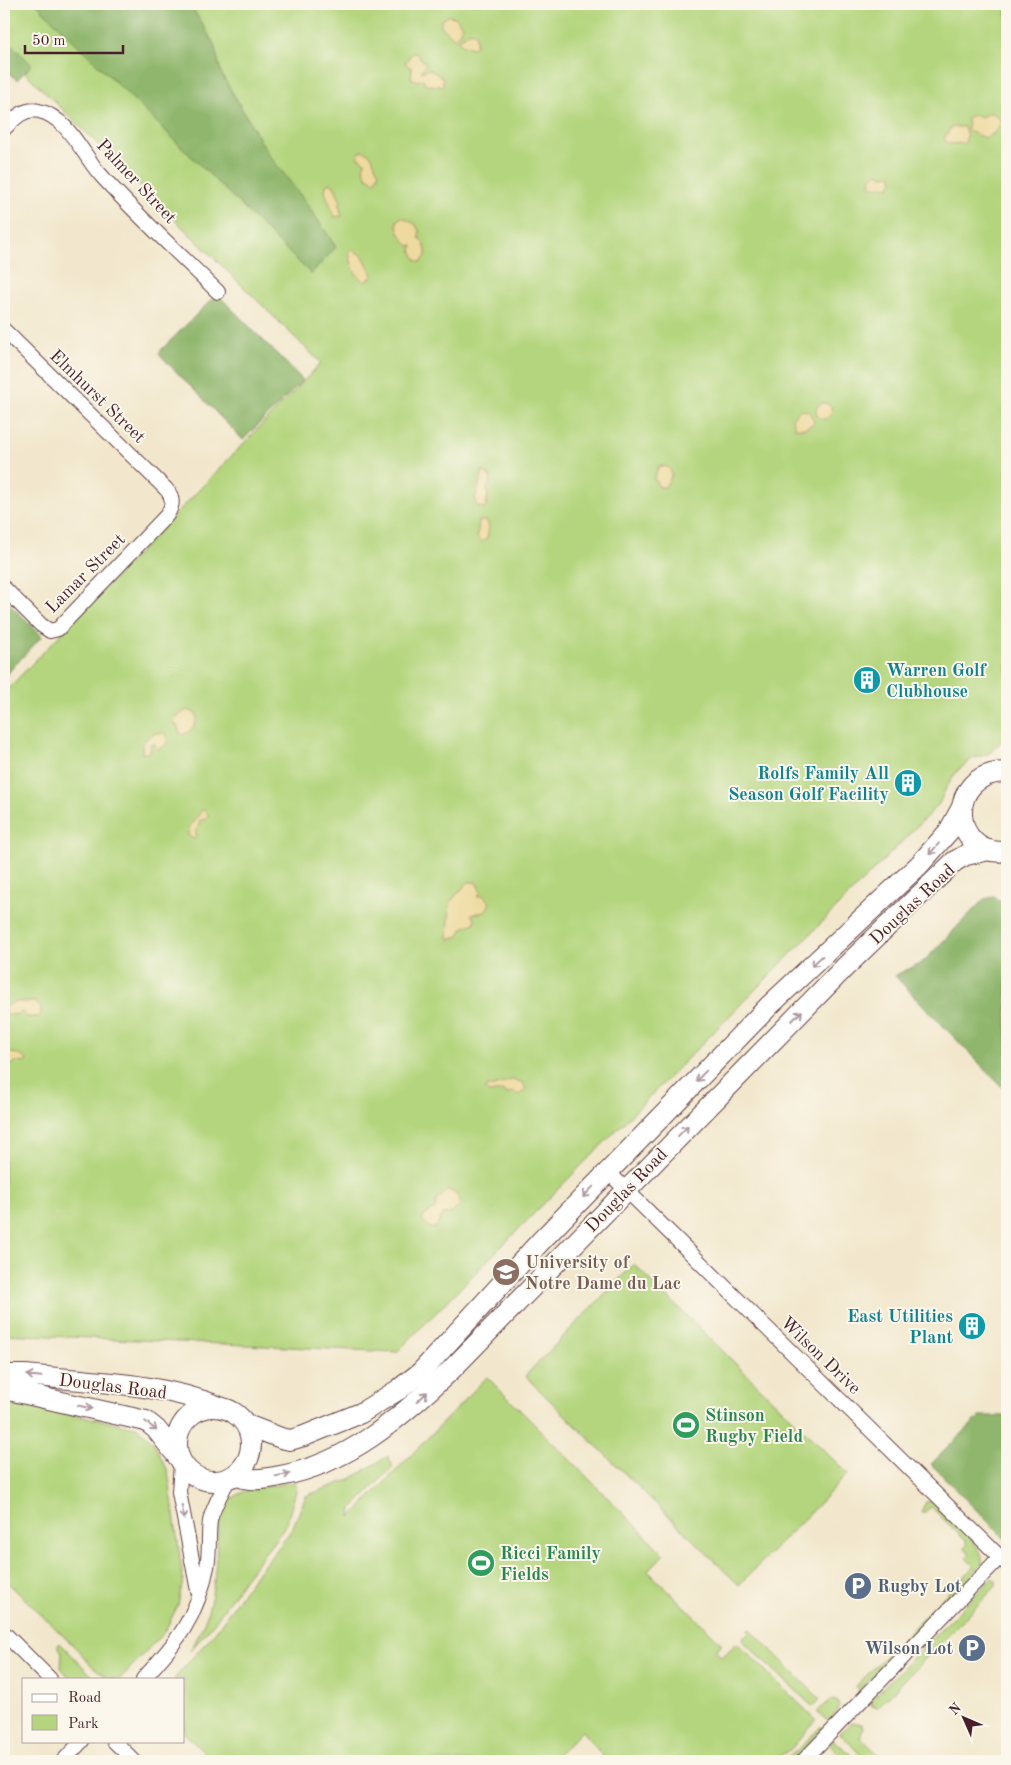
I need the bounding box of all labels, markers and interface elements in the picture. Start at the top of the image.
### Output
scale bar [25,22,122,54]
text: 50 m [32,34,66,49]
street label: Palmer Street [93,136,180,227]
street label: Elmhurst Street [46,347,149,447]
street label: Lamar Street [42,530,129,617]
place label: Warren Golf Clubhouse [886,662,988,701]
building icon: Warren Golf Clubhouse [852,665,882,695]
place label: Rolfs Family All Season Golf Facility [728,765,889,804]
building icon: Rolfs Family All Season Golf Facility [893,768,923,798]
one-way arrow [929,842,940,855]
street label: Douglas Road [867,861,959,948]
one-way arrow [810,955,823,967]
one-way arrow [791,1009,803,1022]
one-way arrow [695,1069,707,1082]
one-way arrow [677,1126,689,1138]
street label: Douglas Road [582,1145,671,1236]
one-way arrow [582,1186,594,1198]
place label: University of Notre Dame du Lac [525,1254,681,1293]
school or university icon: University of Notre Dame du Lac [491,1257,521,1287]
place label: East Utilities Plant [847,1308,953,1347]
building icon: East Utilities Plant [957,1311,987,1341]
street label: Wilson Drive [777,1314,864,1398]
one-way arrow [27,1371,43,1381]
street label: Douglas Road [58,1371,168,1403]
one-way arrow [416,1391,429,1403]
one-way arrow [77,1403,93,1413]
place label: Stinson Rugby Field [705,1407,803,1446]
sports icon: Stinson Rugby Field [671,1410,701,1440]
one-way arrow [144,1421,158,1431]
one-way arrow [274,1470,290,1480]
one-way arrow [179,1503,189,1519]
place label: Ricci Family Fields [500,1545,601,1584]
sports icon: Ricci Family Fields [466,1548,496,1578]
parking icon: Rugby Lot [843,1571,873,1601]
place label: Rugby Lot [877,1578,962,1596]
parking icon: Wilson Lot [957,1633,987,1663]
place label: Wilson Lot [864,1640,953,1658]
legend [22,1678,185,1742]
text: Road [68,1691,102,1706]
north arrow [938,1692,988,1742]
text: N [947,1701,964,1718]
text: Park [68,1717,99,1732]

